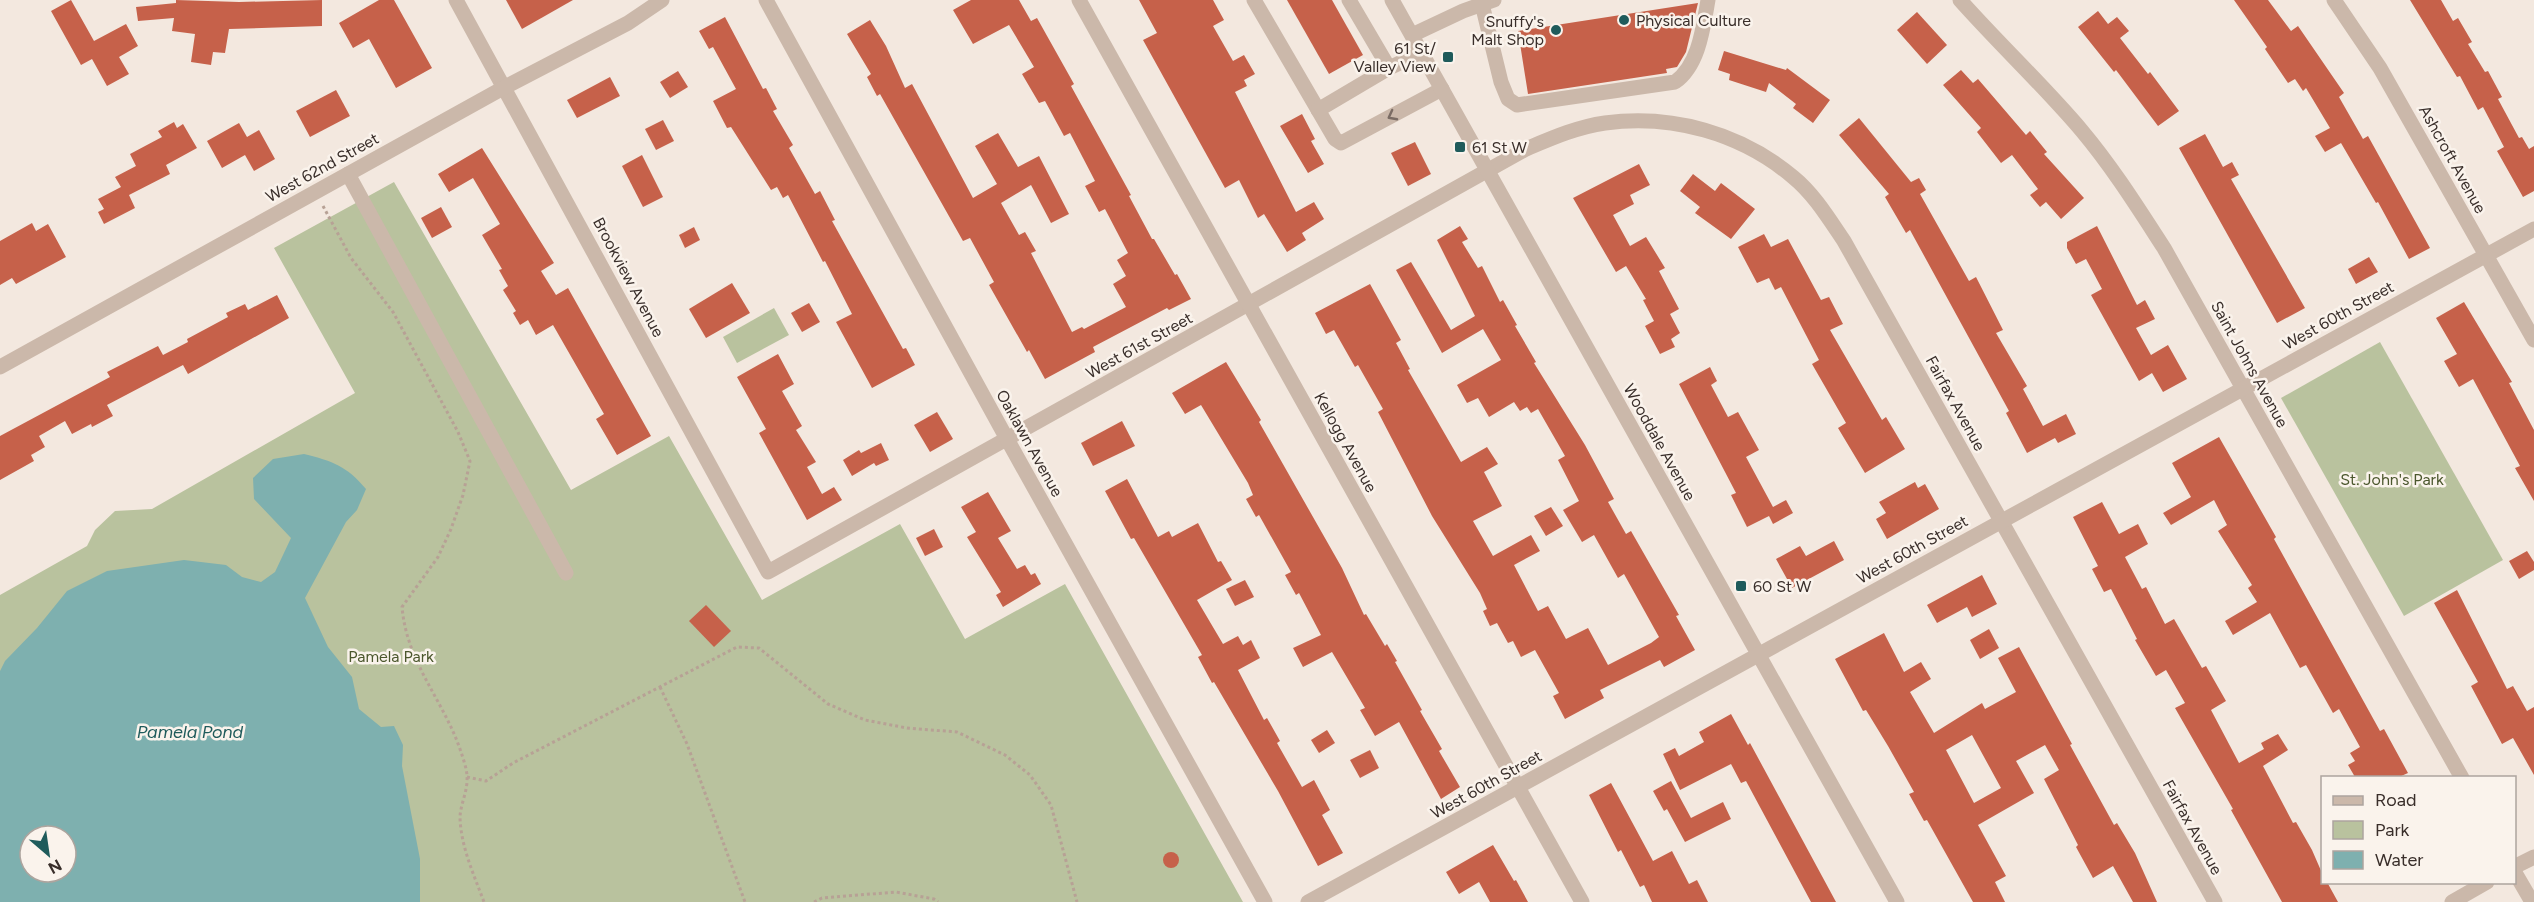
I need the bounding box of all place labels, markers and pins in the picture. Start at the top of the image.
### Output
place label: Physical Culture [1636,11,1751,30]
place label: Snuffy's Malt Shop [1471,12,1544,49]
marker: Physical Culture [1617,13,1631,27]
marker: Snuffy's Malt Shop [1549,23,1563,37]
place label: 61 St/ Valley View [1354,39,1436,76]
marker: 61 St/ Valley View [1441,50,1455,64]
place label: 61 St W [1472,138,1527,157]
marker: 61 St W [1453,140,1467,154]
place label: 60 St W [1753,577,1812,596]
marker: 60 St W [1734,579,1748,593]

